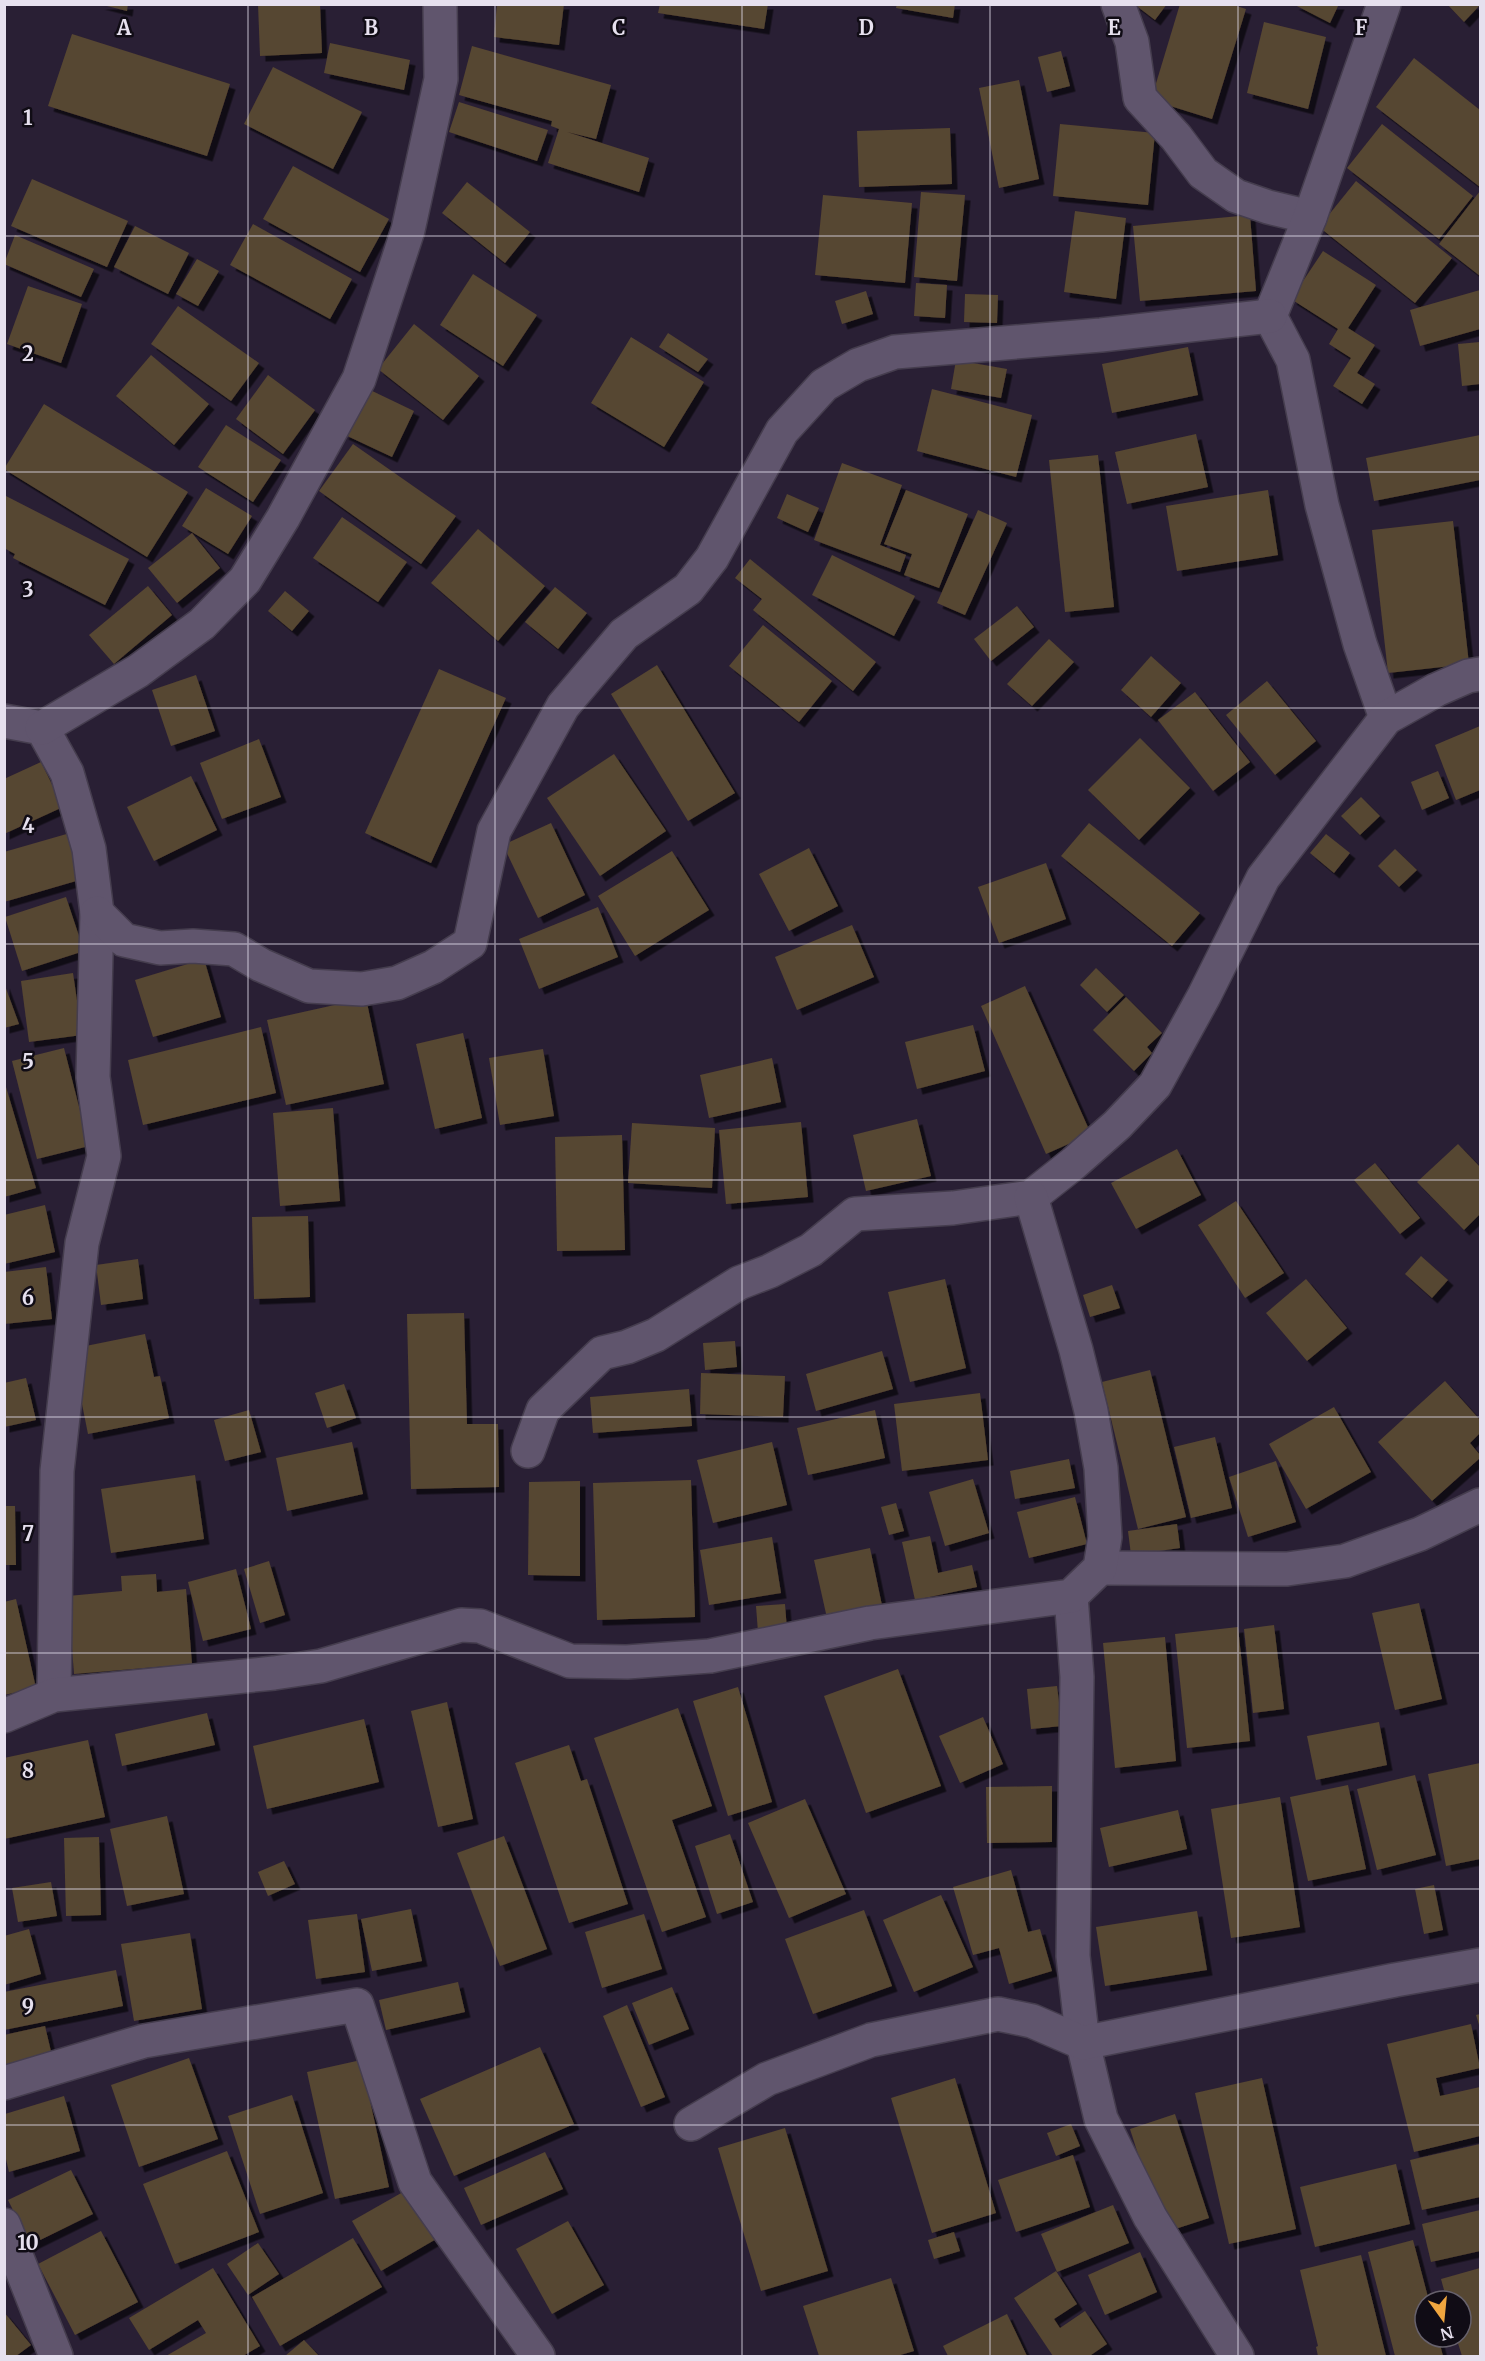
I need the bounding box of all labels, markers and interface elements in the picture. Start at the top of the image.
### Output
text: A [116,15,132,40]
text: B [364,15,378,40]
text: C [612,15,626,40]
text: D [858,15,874,40]
text: E [1107,15,1121,40]
text: F [1355,15,1368,40]
text: 1 [23,105,33,130]
text: 2 [22,341,34,366]
text: 3 [22,577,34,602]
text: 4 [22,813,35,838]
text: 5 [22,1049,34,1074]
text: 6 [22,1285,34,1310]
text: 7 [22,1521,34,1546]
text: 8 [22,1758,34,1783]
text: 9 [22,1994,34,2019]
text: 10 [17,2230,39,2255]
north arrow [1413,2289,1473,2349]
text: N [1438,2322,1456,2345]

